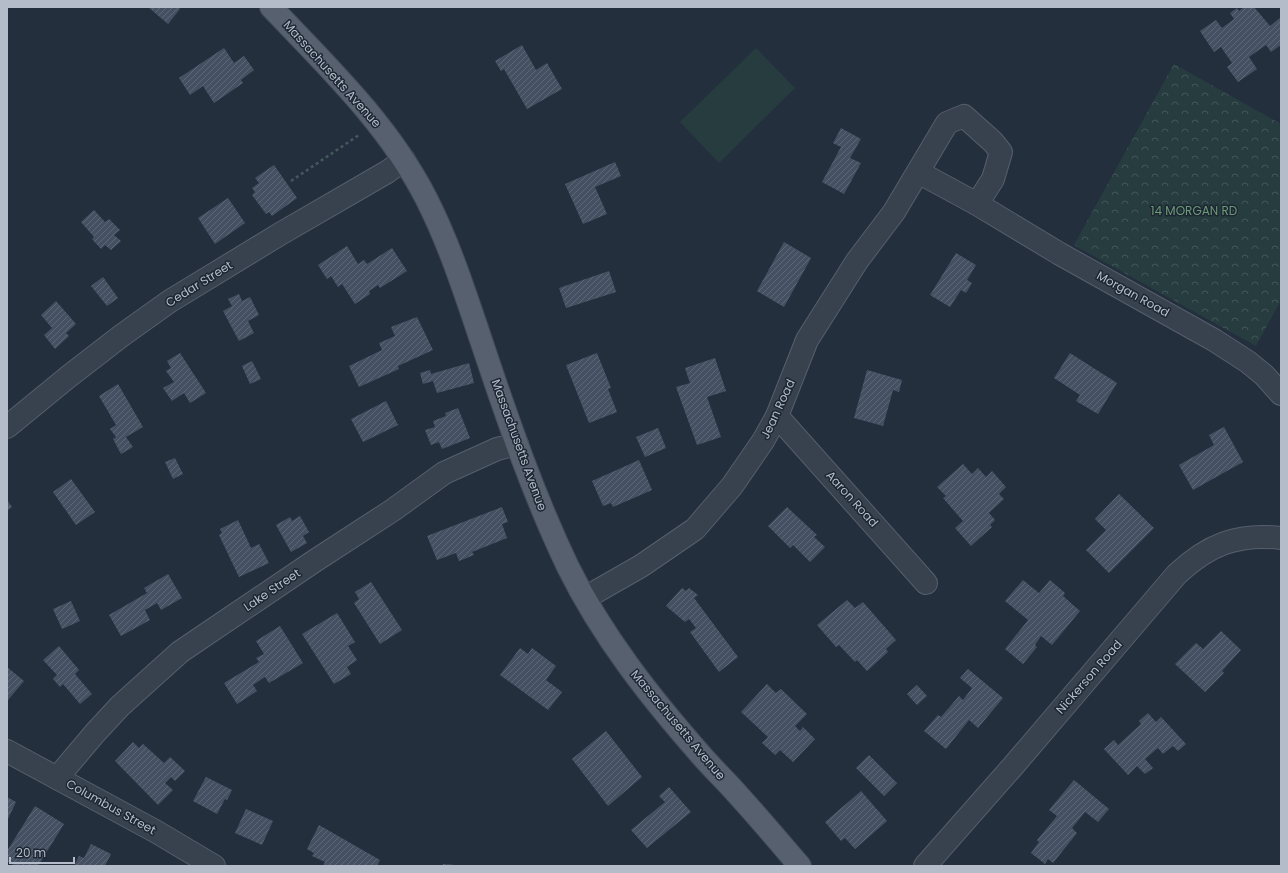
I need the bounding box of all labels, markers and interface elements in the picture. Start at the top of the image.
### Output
street label: Massachusetts Avenue [280,16,385,131]
park label: 14 MORGAN RD [1151,202,1237,219]
street label: Cedar Street [162,256,235,311]
street label: Morgan Road [1094,267,1173,321]
street label: Jean Road [756,376,799,441]
street label: Massachusetts Avenue [488,377,551,513]
street label: Aaron Road [822,467,882,531]
street label: Lake Street [240,564,304,615]
street label: Nickerson Road [1052,636,1125,717]
street label: Massachusetts Avenue [627,666,729,783]
street label: Columbus Street [63,775,159,838]
scale bar [10,839,74,865]
text: 20 m [16,844,46,861]

